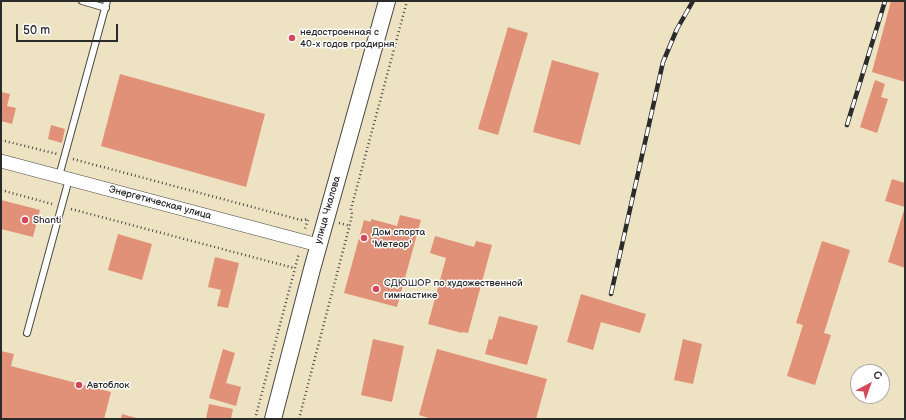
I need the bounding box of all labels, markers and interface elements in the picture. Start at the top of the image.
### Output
scale bar [18,16,120,42]
text: 50 m [23,23,50,38]
place label: недостроенная с 40-х годов градирня [300,26,395,50]
marker: недостроенная с 40-х годов градирня [287,33,297,43]
street label: улица Чкалова [313,175,343,245]
street label: Энергетическая улица [107,183,213,223]
place label: Shanti [33,214,61,226]
marker: Shanti [20,215,30,225]
place label: Дом спорта 'Метеор' [372,226,425,250]
marker: Дом спорта 'Метеор' [359,233,369,243]
place label: СДЮШОР по художественной гимнастике [384,277,523,300]
marker: СДЮШОР по художественной гимнастике [371,284,381,294]
north arrow [850,364,890,404]
text: С [870,368,885,383]
place label: Автоблок [87,379,130,391]
marker: Автоблок [74,380,84,390]

